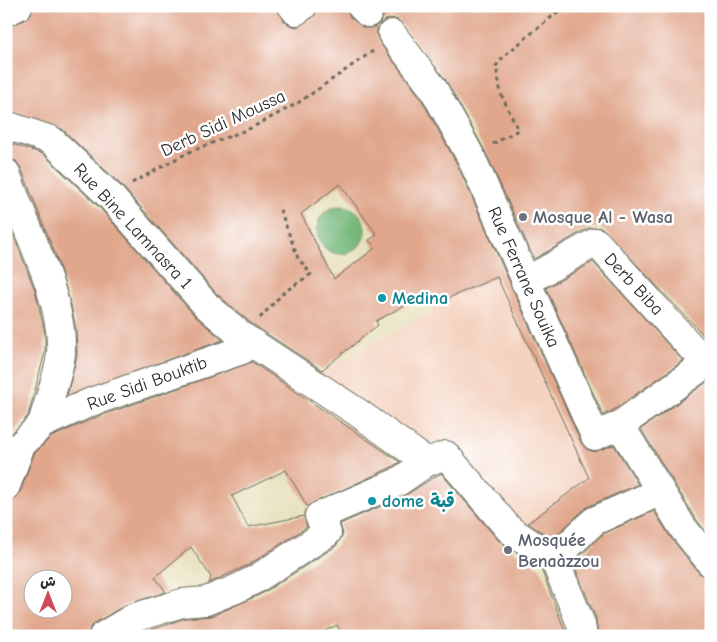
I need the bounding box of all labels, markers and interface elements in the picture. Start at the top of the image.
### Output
street label: Derb Sidi Moussa [158,85,289,161]
street label: Rue Bine Lamnasra 1 [69,159,196,293]
street label: Rue Ferrane Souika [483,204,564,351]
place label: Mosque Al - Wasa [533,207,673,228]
marker: Mosque Al - Wasa [517,211,529,223]
street label: Derb Biba [600,249,668,320]
place label: Medina [392,288,448,309]
marker: Medina [376,292,388,304]
street label: Rue Sidi Bouktib [84,352,210,415]
place label: dome قبة [382,491,455,512]
marker: dome قبة [366,495,378,507]
place label: Mosquée Benaàzzou [518,530,600,572]
marker: Mosquée Benaàzzou [502,544,514,556]
north arrow [22,570,72,620]
text: ش [40,573,56,590]

